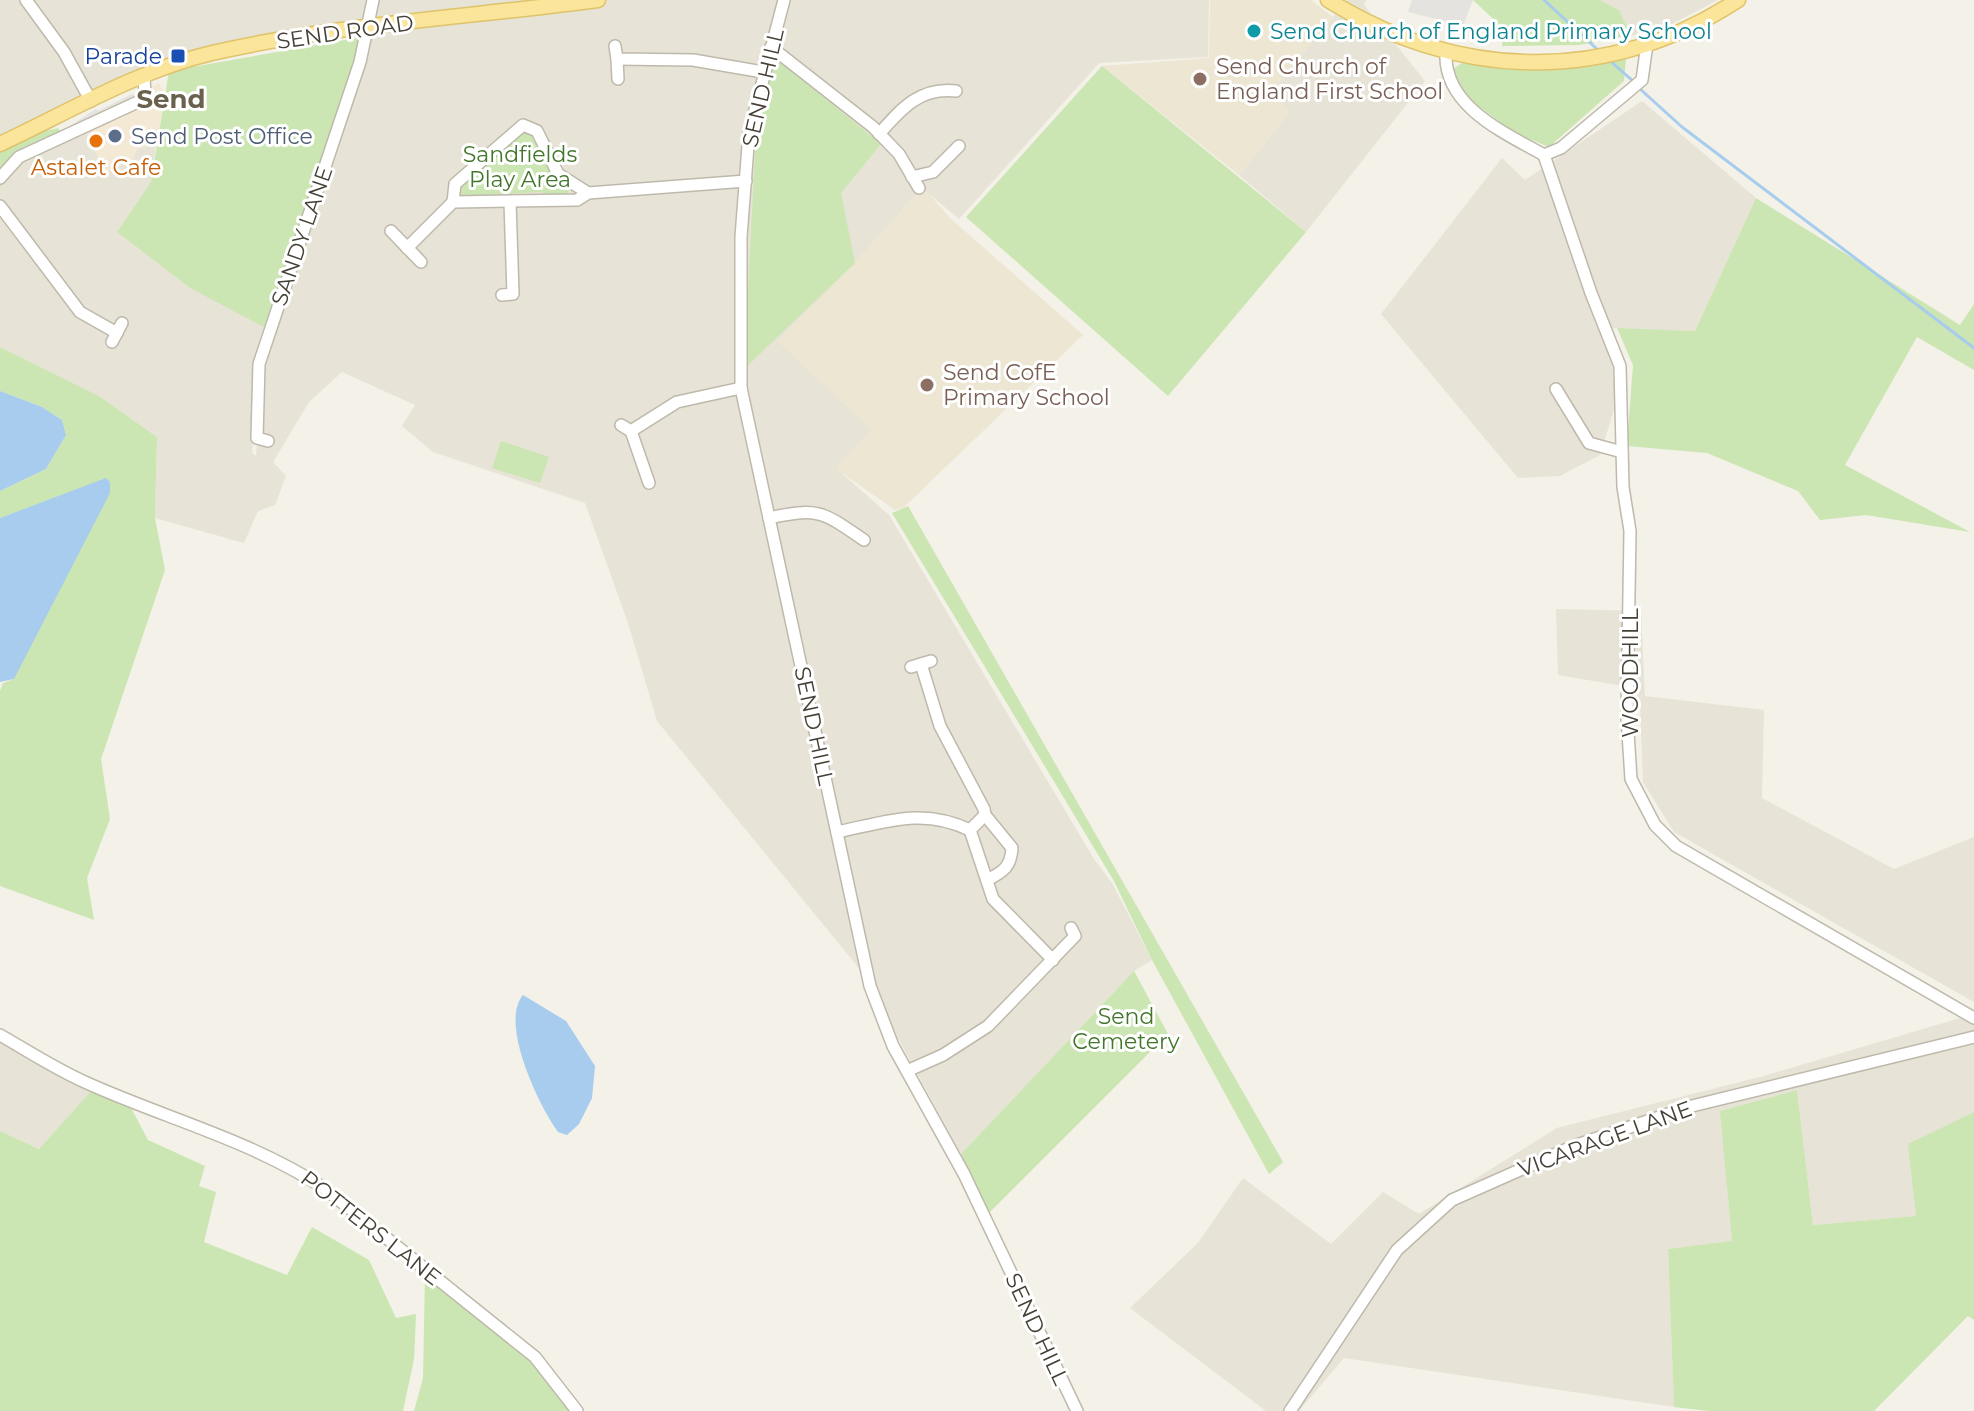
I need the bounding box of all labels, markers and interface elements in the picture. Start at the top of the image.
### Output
street label: SEND ROAD [275,9,415,55]
place label: Send Church of England Primary School [1270,18,1712,45]
marker: Send Church of England Primary School [1245,22,1263,40]
street label: SEND HILL [736,26,790,150]
place label: Parade [84,43,162,70]
marker: Parade [169,47,187,65]
place label: Send Church of England First School [1216,53,1443,105]
marker: Send Church of England First School [1191,70,1209,88]
district label: Send [136,83,206,115]
place label: Send Post Office [131,123,313,150]
marker: Send Post Office [106,127,124,145]
marker: Astalet Cafe [87,132,105,150]
park label: Sandfields Play Area [463,141,577,193]
place label: Astalet Cafe [31,154,161,181]
street label: SANDY LANE [266,163,338,309]
place label: Send CofE Primary School [943,359,1110,411]
marker: Send CofE Primary School [918,376,936,394]
street label: WOODHILL [1617,608,1644,738]
street label: SEND HILL [788,664,840,788]
park label: Send Cemetery [1072,1003,1180,1055]
street label: VICARAGE LANE [1514,1095,1696,1183]
street label: POTTERS LANE [295,1165,447,1291]
street label: SEND HILL [999,1269,1075,1389]

